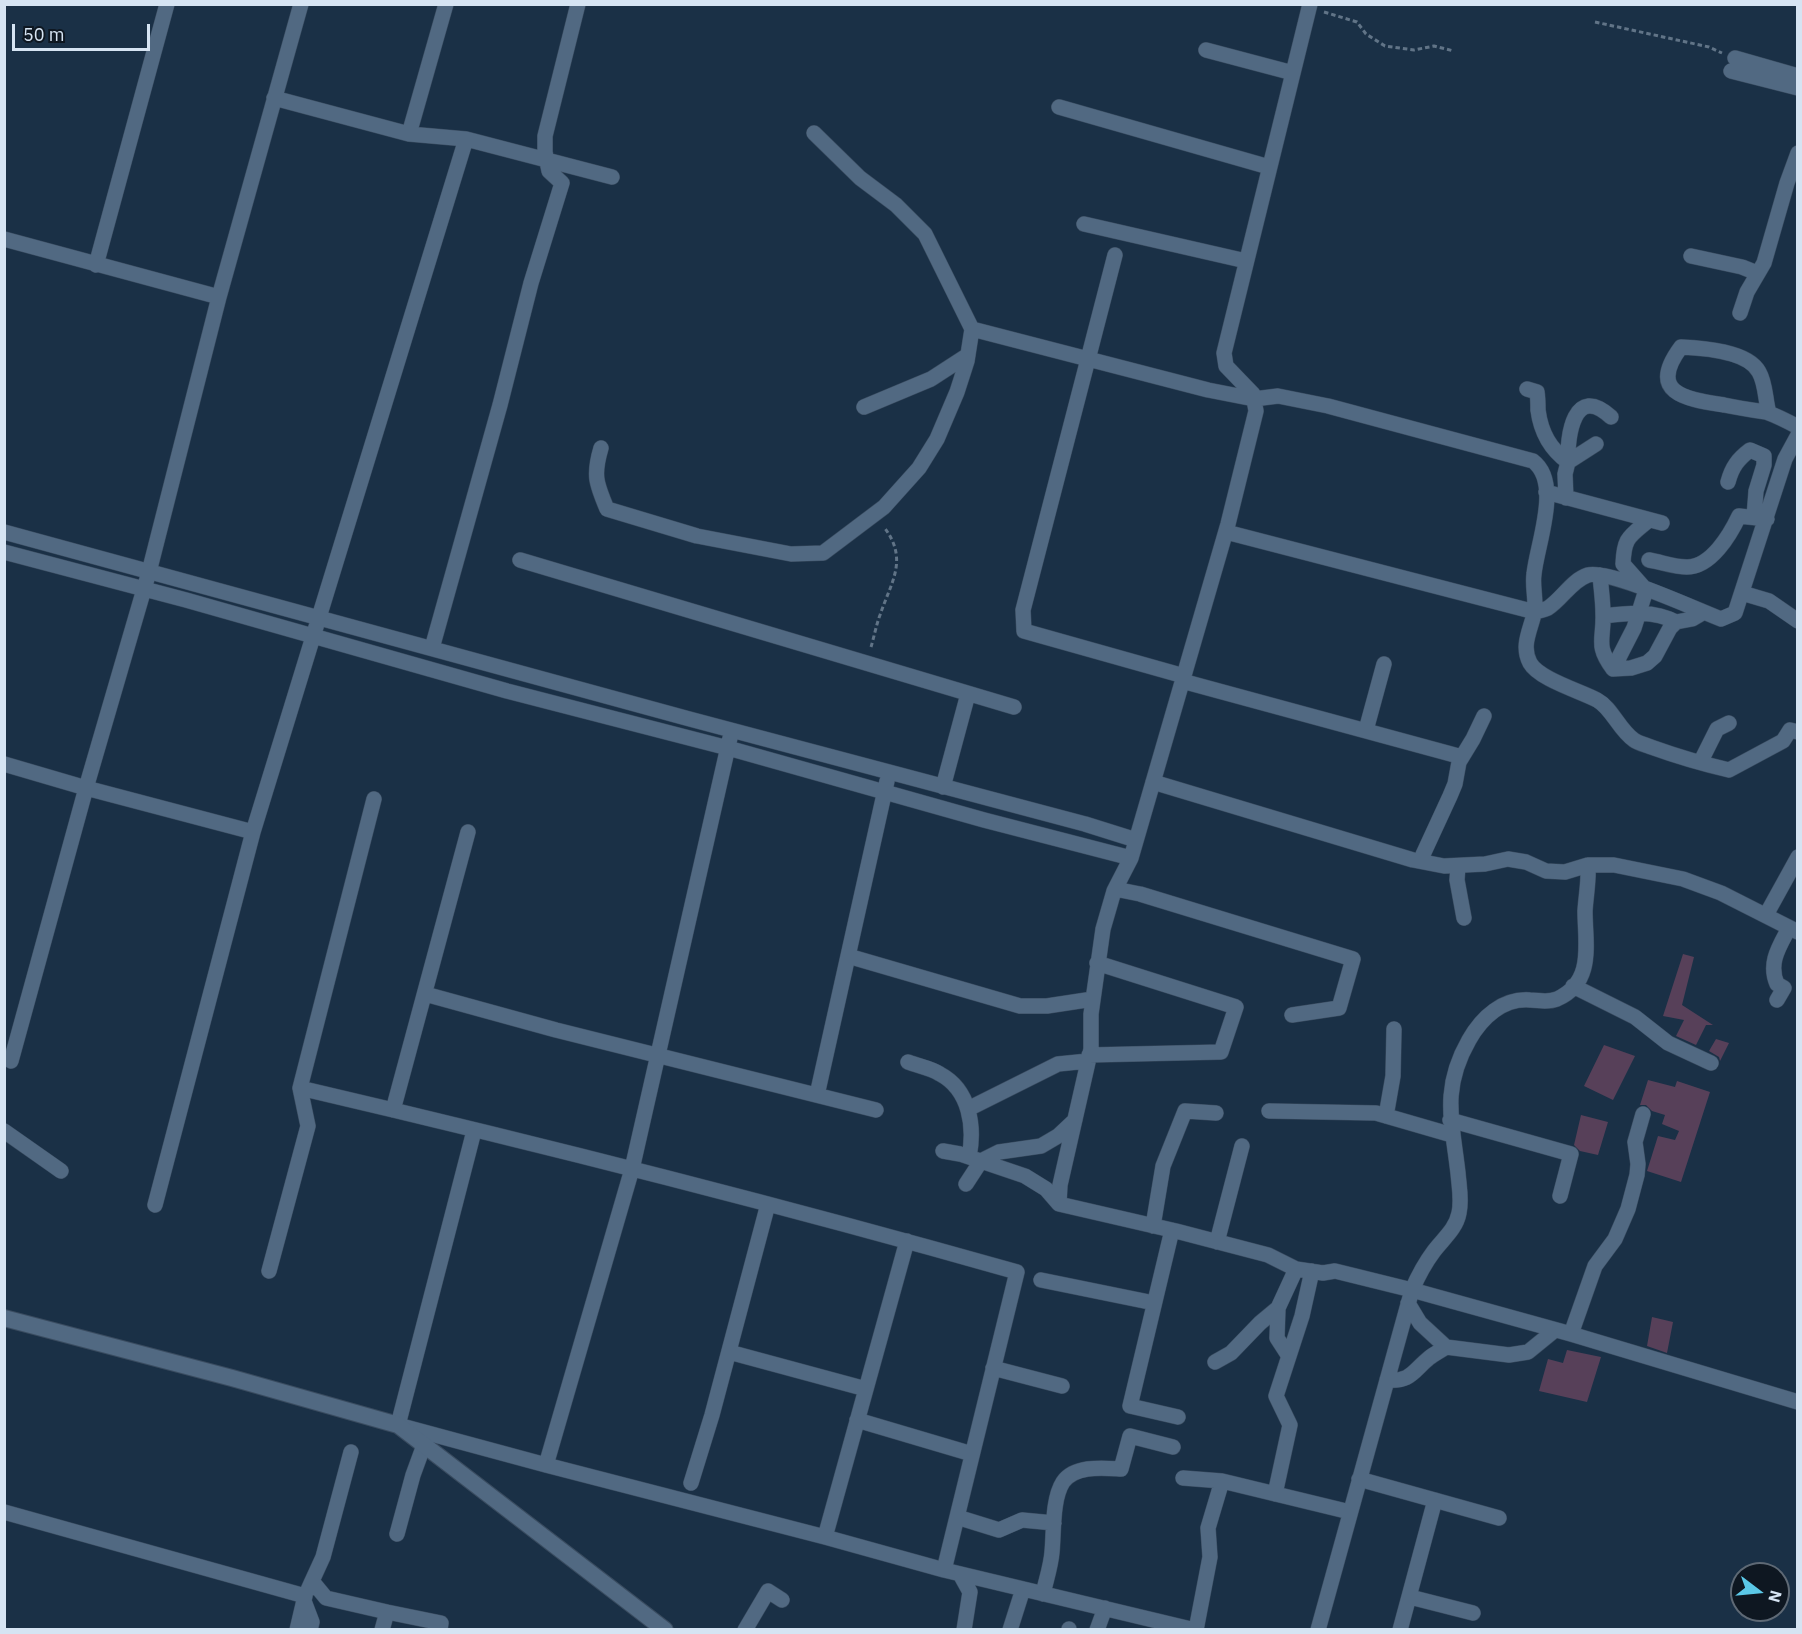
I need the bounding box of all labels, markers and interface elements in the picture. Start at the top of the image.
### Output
scale bar [15,12,153,50]
text: 50 m [23,23,65,46]
north arrow [1730,1562,1790,1622]
text: N [1764,1588,1787,1605]

